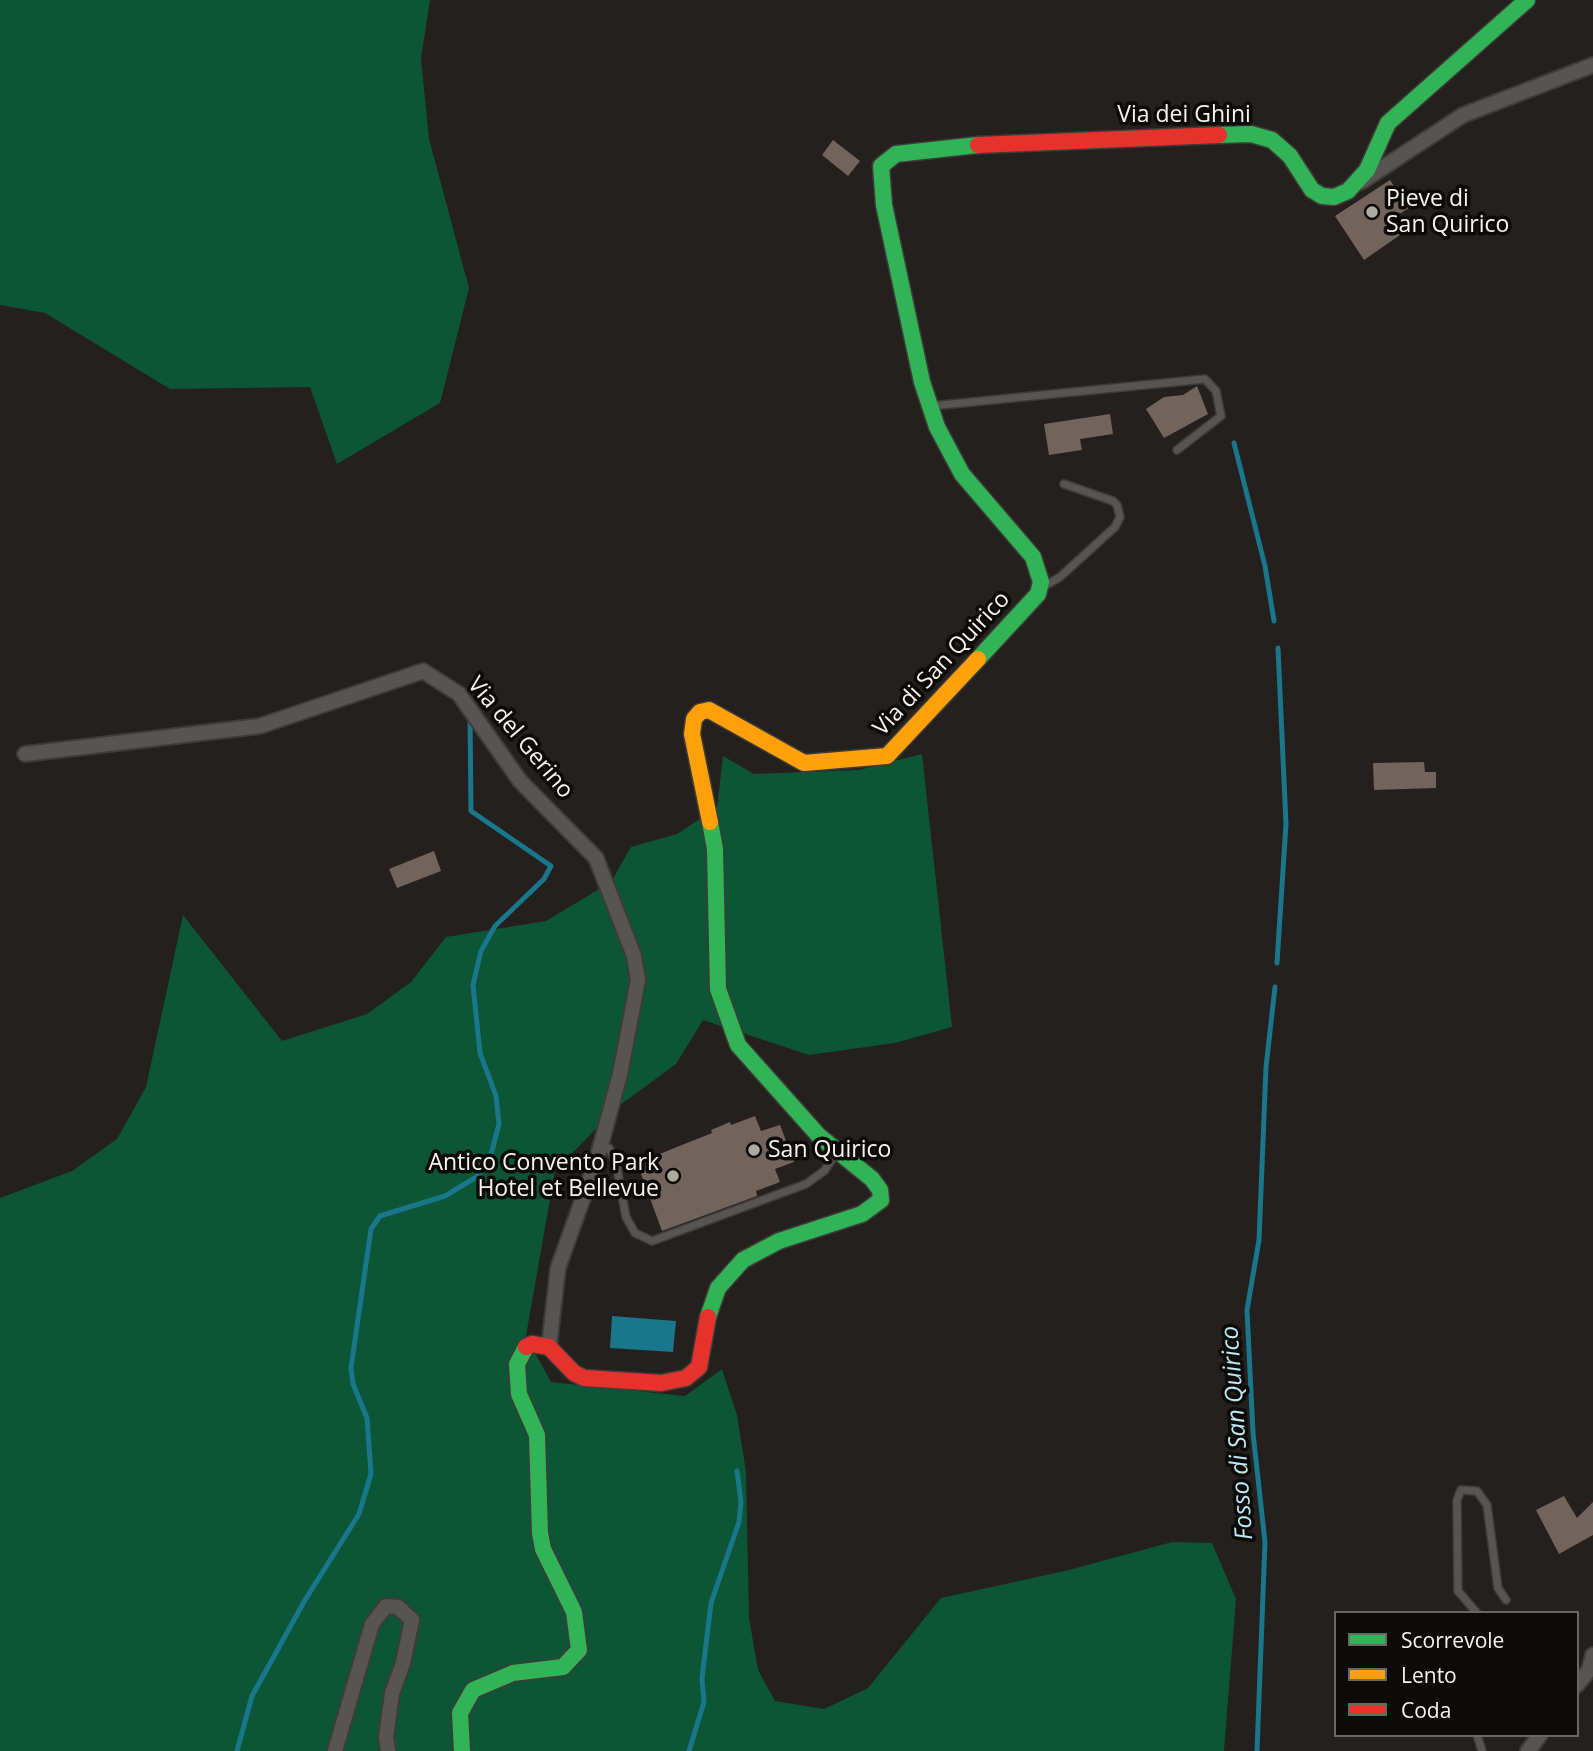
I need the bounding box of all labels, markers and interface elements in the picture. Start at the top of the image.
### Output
street label: Via dei Ghini [1117,101,1251,129]
place label: Pieve di San Quirico [1386,185,1509,239]
marker: Pieve di San Quirico [1364,204,1380,220]
street label: Via di San Quirico [868,586,1016,742]
street label: Via del Gerino [461,672,579,804]
place label: San Quirico [768,1136,891,1164]
marker: San Quirico [746,1142,762,1158]
place label: Antico Convento Park Hotel et Bellevue [428,1149,659,1203]
marker: Antico Convento Park Hotel et Bellevue [665,1168,681,1184]
water label: Fosso di San Quirico [1216,1325,1260,1541]
legend [1334,1611,1579,1737]
text: Scorrevole [1401,1626,1504,1654]
text: Lento [1401,1661,1457,1689]
text: Coda [1401,1696,1451,1724]

